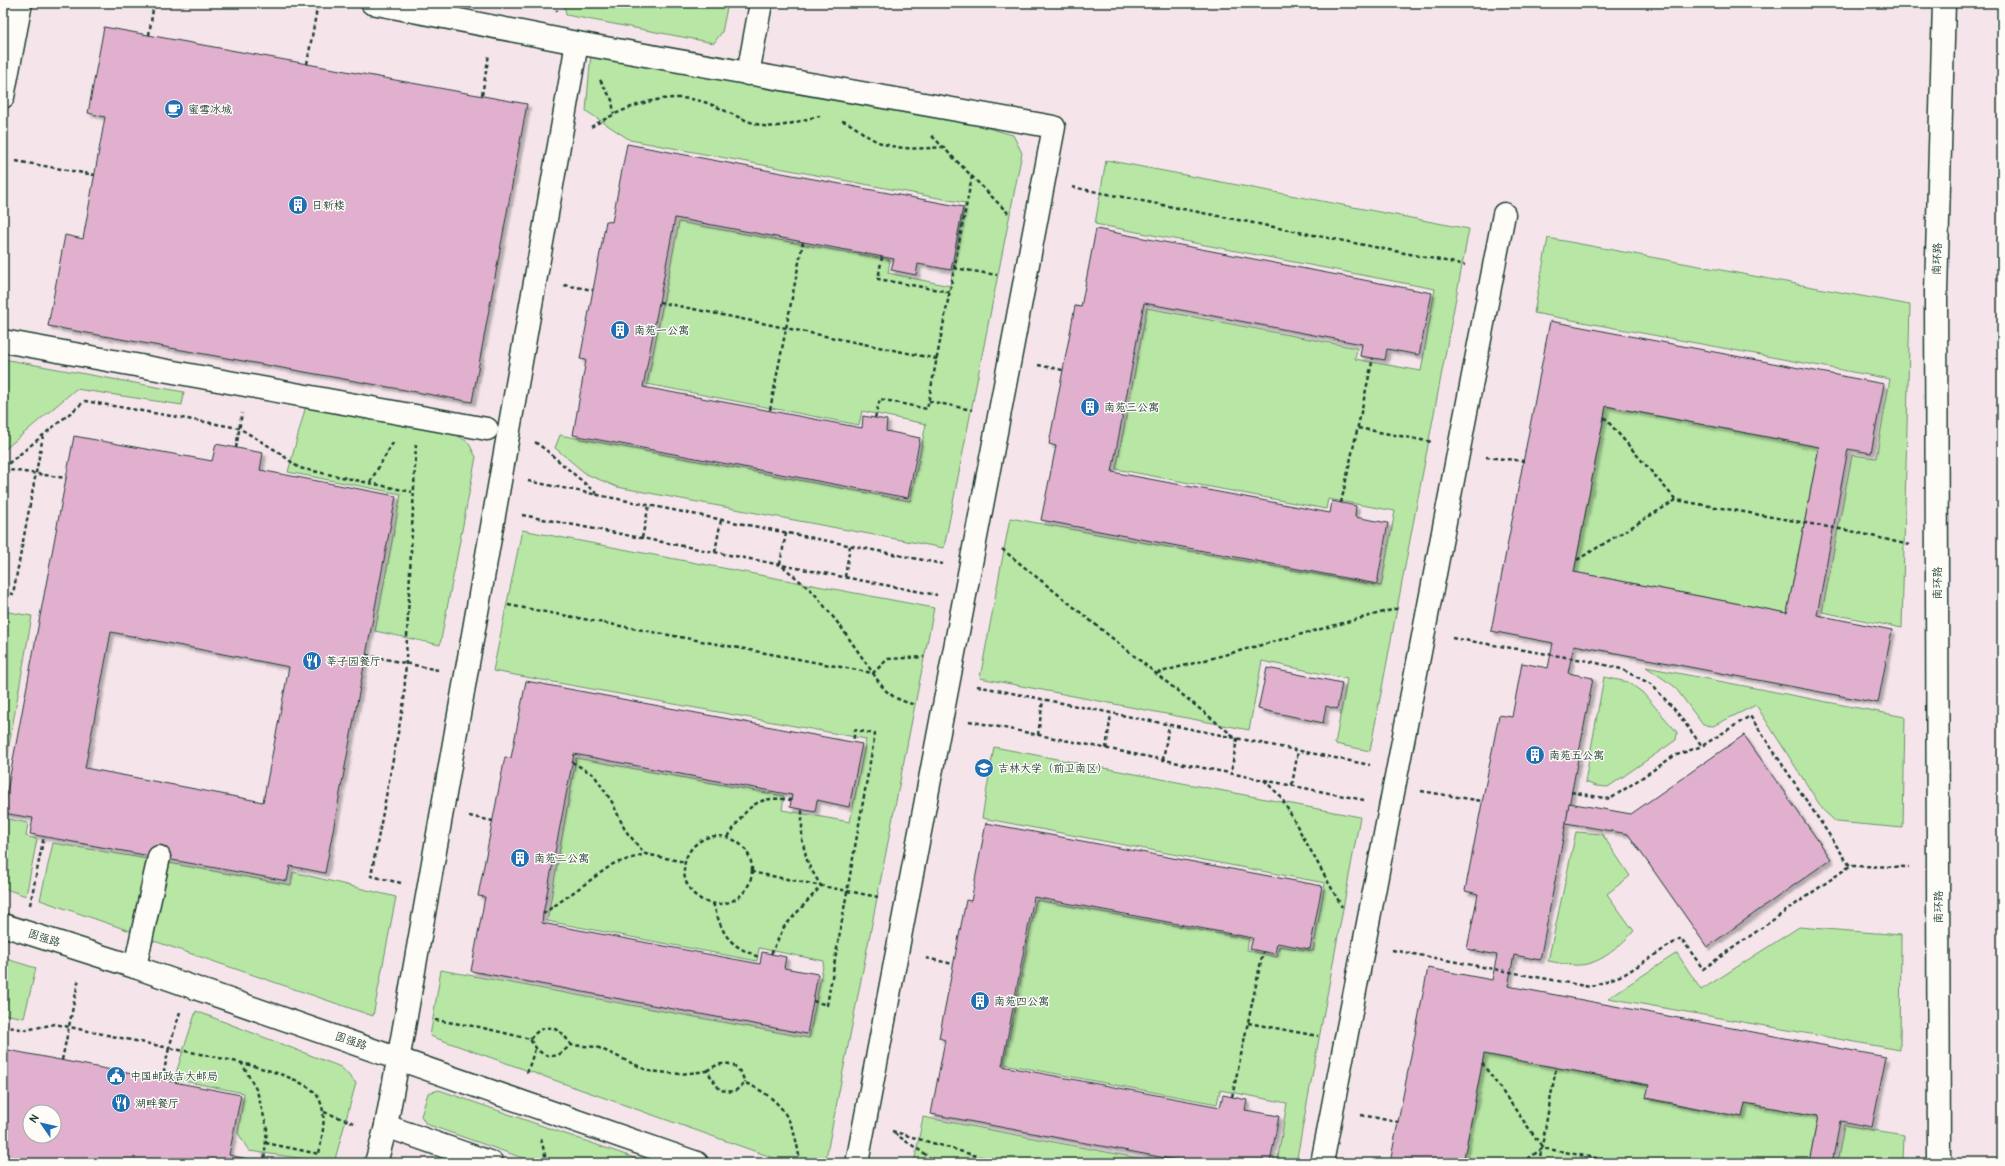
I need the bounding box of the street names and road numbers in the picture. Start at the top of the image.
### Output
street label: 南环路 [1930,242,1944,276]
street label: 南环路 [1931,567,1944,600]
street label: 南环路 [1932,891,1945,924]
street label: 图强路 [26,927,62,949]
street label: 图强路 [333,1029,369,1053]

